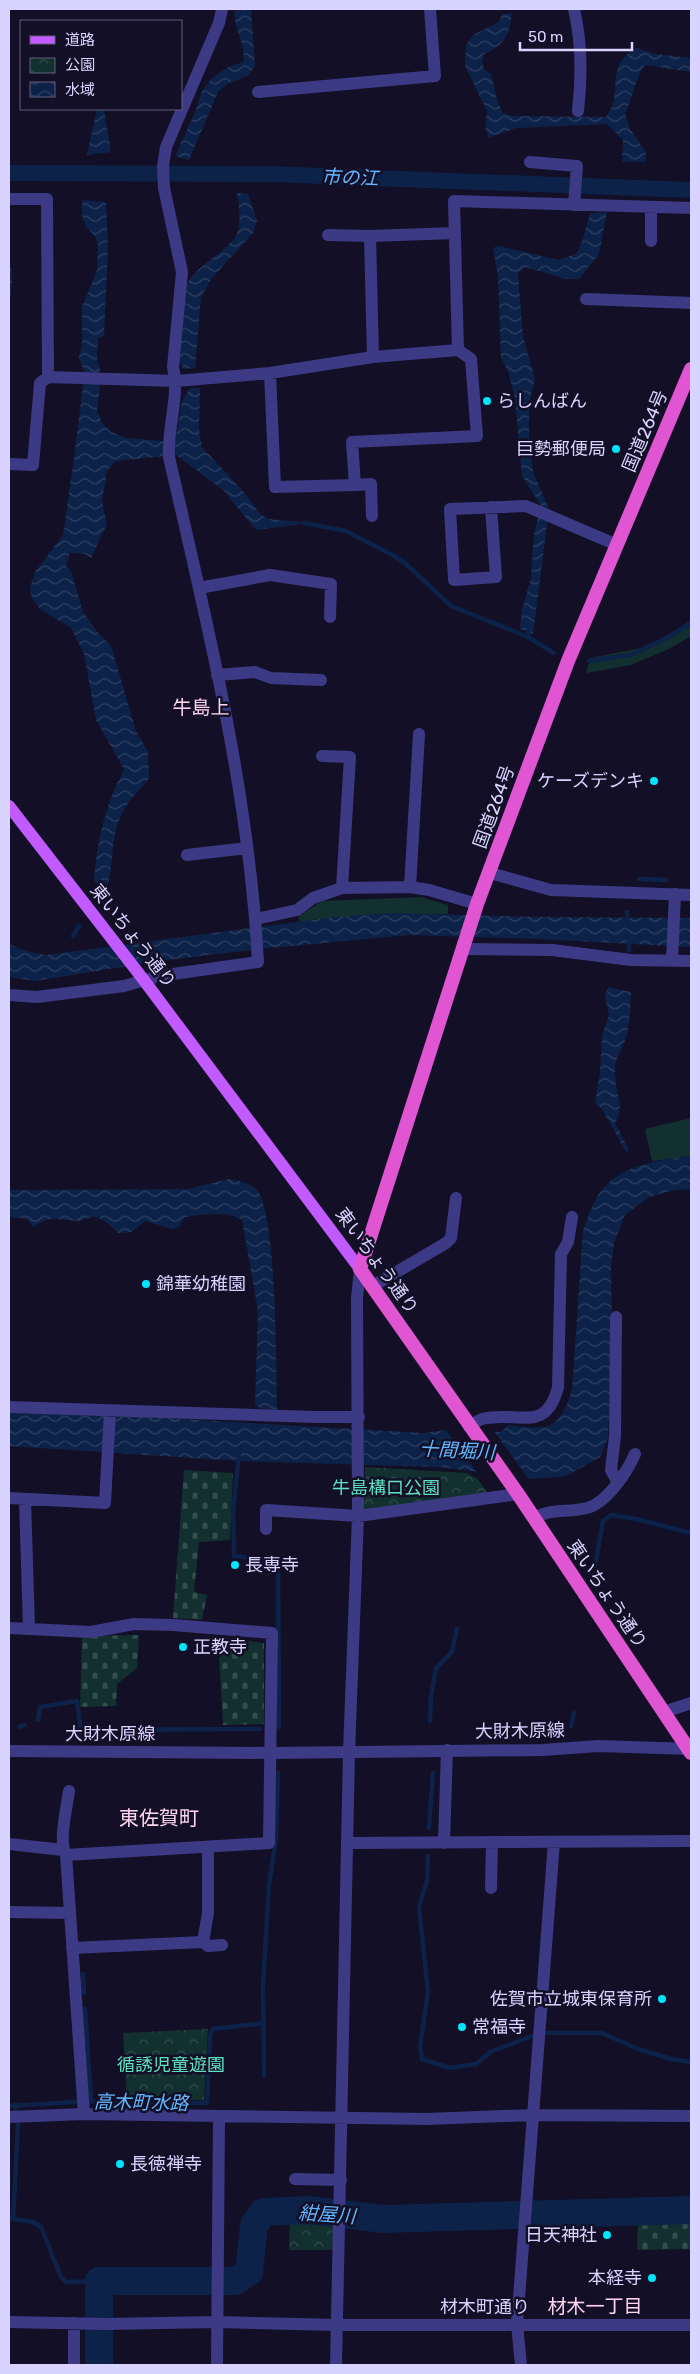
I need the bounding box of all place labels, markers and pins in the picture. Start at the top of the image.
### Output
place label: らしんばん [497,390,587,412]
marker: らしんばん [481,395,493,407]
place label: 巨勢郵便局 [516,438,606,460]
marker: 巨勢郵便局 [610,443,622,455]
place label: ケーズデンキ [537,770,644,792]
marker: ケーズデンキ [648,775,660,787]
place label: 錦華幼稚園 [156,1273,246,1295]
marker: 錦華幼稚園 [140,1278,152,1290]
place label: 長専寺 [245,1554,299,1576]
marker: 長専寺 [229,1559,241,1571]
place label: 正教寺 [193,1636,247,1658]
marker: 正教寺 [177,1641,189,1653]
place label: 佐賀市立城東保育所 [490,1988,652,2010]
marker: 佐賀市立城東保育所 [656,1993,668,2005]
place label: 常福寺 [472,2016,526,2038]
marker: 常福寺 [456,2021,468,2033]
place label: 長徳禅寺 [130,2153,202,2175]
marker: 長徳禅寺 [114,2158,126,2170]
place label: 日天神社 [525,2224,597,2246]
marker: 日天神社 [601,2229,613,2241]
place label: 本経寺 [588,2267,642,2289]
marker: 本経寺 [646,2272,658,2284]

